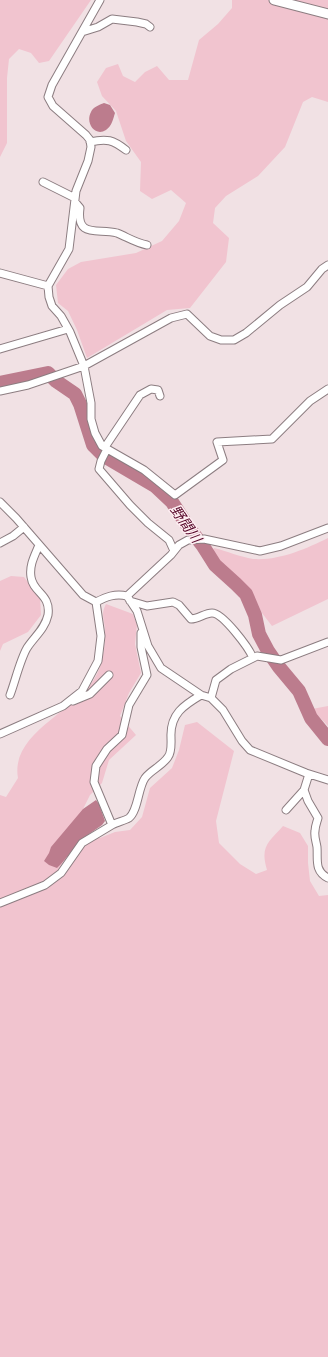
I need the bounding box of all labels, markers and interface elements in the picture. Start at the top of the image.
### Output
water label: 野間川 [167,502,207,547]

